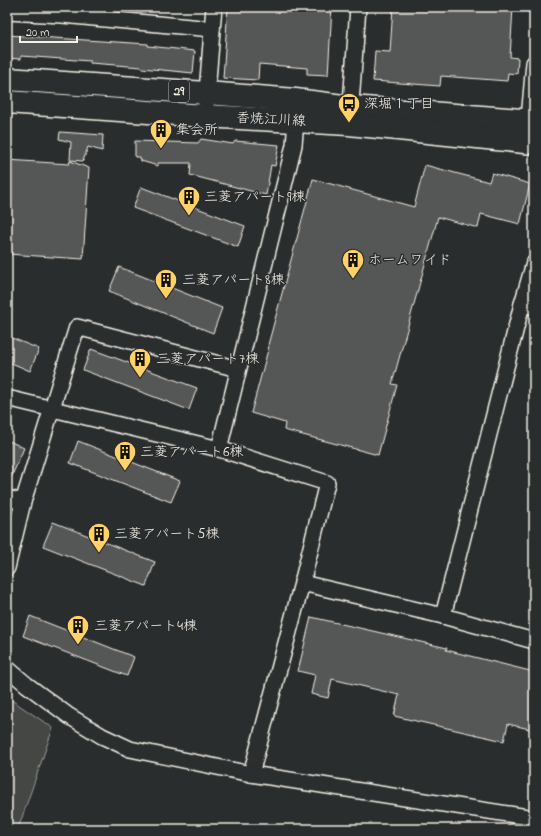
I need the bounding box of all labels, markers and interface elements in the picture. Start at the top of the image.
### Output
scale bar [20,18,77,44]
text: 20 m [26,24,49,42]
road number: 29 [169,80,189,102]
bus stop icon: 深堀１丁目 [336,91,362,124]
place label: 深堀１丁目 [364,94,434,115]
street label: 香焼江川線 [235,108,307,132]
building icon: 集会所 [148,117,174,150]
place label: 集会所 [176,120,218,141]
building icon: 三菱アパート9棟 [176,184,202,217]
place label: 三菱アパート9棟 [204,187,306,208]
building icon: ホームワイド [340,247,366,280]
place label: ホームワイド [368,250,451,271]
building icon: 三菱アパート8棟 [153,267,179,300]
place label: 三菱アパート8棟 [182,270,285,291]
building icon: 三菱アパート7棟 [127,346,153,379]
place label: 三菱アパート7棟 [156,349,260,370]
building icon: 三菱アパート6棟 [112,439,138,472]
place label: 三菱アパート6棟 [140,442,244,463]
building icon: 三菱アパート5棟 [86,521,112,554]
place label: 三菱アパート5棟 [114,524,220,545]
building icon: 三菱アパート4棟 [65,613,91,646]
place label: 三菱アパート4棟 [94,616,198,637]

